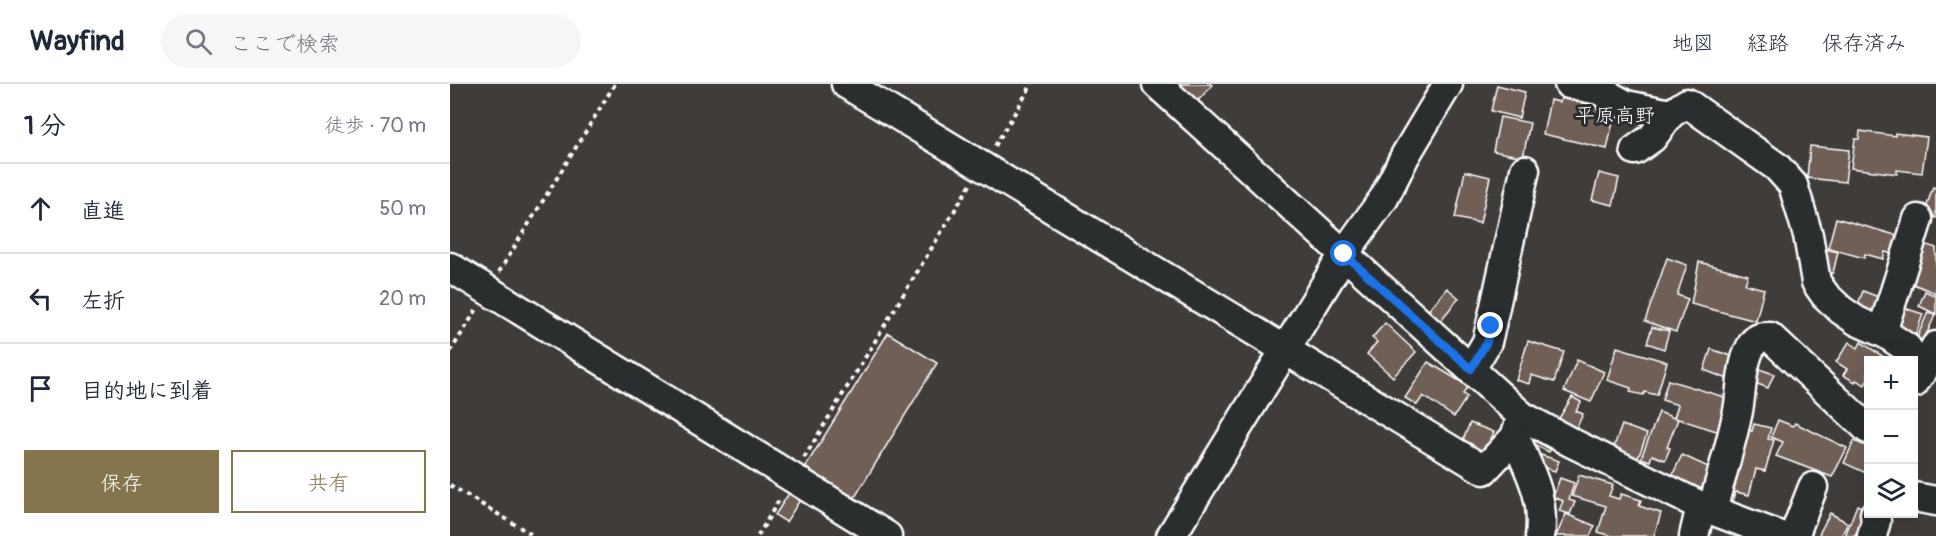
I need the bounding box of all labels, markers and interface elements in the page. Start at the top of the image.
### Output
search box [161,14,581,68]
text: Wayfind [30,24,125,59]
icon: search [182,25,215,58]
text: ここで検索 [230,30,340,58]
text: 地図 [1672,30,1714,57]
text: 経路 [1747,30,1789,57]
text: 保存済み [1822,30,1906,57]
district label: 平原高野 [1575,103,1655,128]
text: 1 分 [24,110,66,142]
text: 徒歩 · 70 m [325,113,426,138]
icon: ahead [24,192,57,225]
text: 50 m [379,196,426,221]
text: 直進 [81,197,125,225]
route start [1330,240,1356,266]
icon: left [24,282,57,315]
text: 20 m [379,286,426,311]
text: 左折 [81,287,125,315]
route end [1477,312,1503,338]
map controls [1864,356,1918,518]
button: + [1864,356,1918,410]
icon: arrive [24,372,57,405]
text: 目的地に到着 [81,377,213,405]
button: − [1864,410,1918,464]
button: 保存 [24,450,219,513]
button: 共有 [231,450,426,513]
button: layers [1864,464,1918,518]

